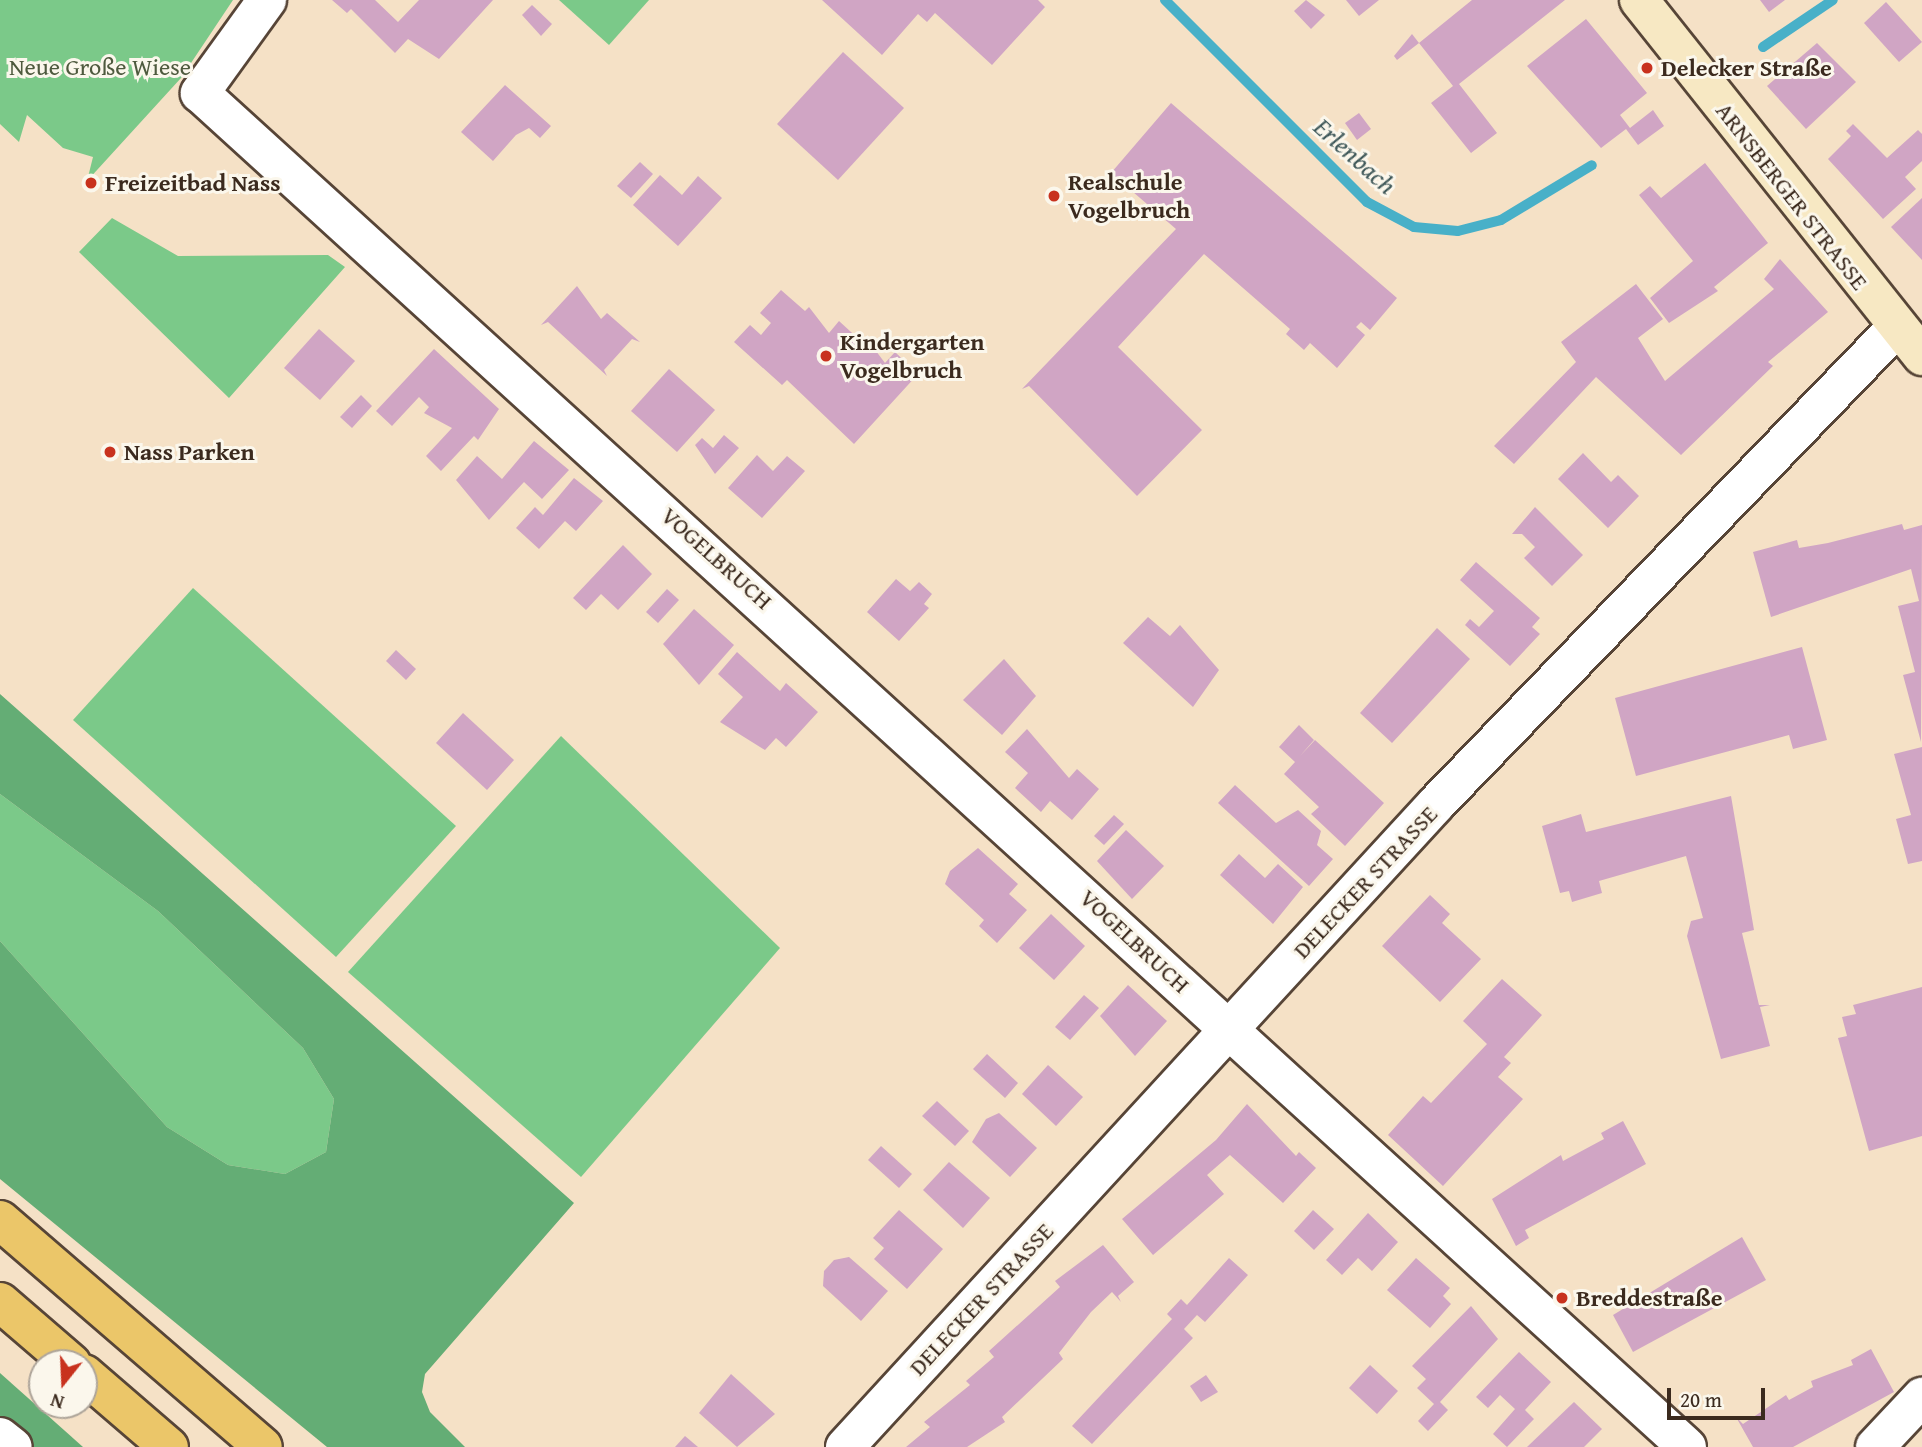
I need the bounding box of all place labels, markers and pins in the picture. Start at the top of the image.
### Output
place label: Delecker Straße [1661,54,1832,82]
marker: Delecker Straße [1639,60,1655,76]
place label: Realschule Vogelbruch [1068,168,1190,224]
place label: Freizeitbad Nass [105,169,281,197]
marker: Freizeitbad Nass [83,175,99,191]
marker: Realschule Vogelbruch [1046,188,1062,204]
place label: Kindergarten Vogelbruch [840,328,984,384]
marker: Kindergarten Vogelbruch [818,348,834,364]
place label: Nass Parken [124,438,255,466]
marker: Nass Parken [102,444,118,460]
place label: Breddestraße [1576,1284,1723,1312]
marker: Breddestraße [1554,1290,1570,1306]

